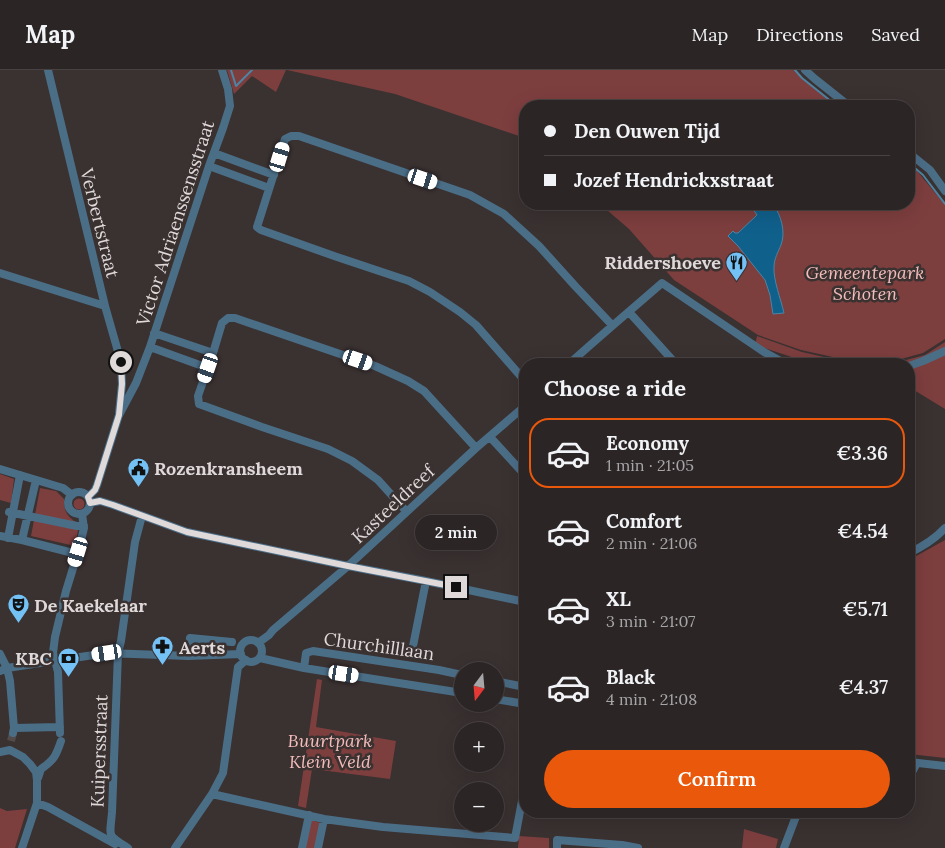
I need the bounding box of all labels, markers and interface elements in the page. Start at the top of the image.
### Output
text: Map [25,19,75,50]
text: Map [692,23,728,46]
text: Directions [756,23,843,46]
text: Saved [871,23,920,46]
street label: Victor Adriaenssensstraat [131,117,219,330]
text: Den Ouwen Tijd [574,119,720,143]
car [268,140,291,174]
street label: Verbertstraat [75,165,125,280]
car [406,167,439,191]
text: Jozef Hendrickxstraat [574,168,774,192]
restaurant icon: Riddershoeve [725,250,749,281]
place label: Riddershoeve [604,251,721,274]
park label: Gemeentepark Schoten [806,261,924,305]
car [341,348,374,372]
route start [110,351,132,373]
car [196,351,219,385]
text: Choose a ride [544,374,686,402]
icon: car [546,431,591,476]
text: Economy [606,431,689,455]
text: €3.36 [836,441,888,465]
text: 1 min · 21:05 [606,455,694,475]
public building icon: Rozenkransheem [126,456,150,487]
place label: Rozenkransheem [154,457,303,480]
street label: Kasteeldreef [347,458,441,548]
icon: car [546,509,591,554]
text: Comfort [606,509,682,533]
callout: 2 min [415,514,497,550]
text: €4.54 [837,519,888,543]
text: 2 min [435,522,477,542]
text: 2 min · 21:06 [606,533,697,553]
car [66,535,89,569]
route end [445,576,467,598]
icon: car [546,587,591,632]
text: XL [606,587,631,611]
theatre icon: De Kaekelaar [6,593,30,624]
place label: De Kaekelaar [34,594,147,617]
text: €5.71 [842,597,888,621]
text: 3 min · 21:07 [606,611,695,631]
street label: Churchilllaan [322,627,436,665]
pharmacy icon: Aerts [151,635,175,666]
place label: Aerts [179,636,226,659]
car [91,643,122,663]
bank icon: KBC [56,646,80,677]
place label: KBC [15,647,53,670]
north arrow [454,662,504,712]
map controls [454,662,504,832]
car [328,664,359,684]
icon: car [546,665,591,710]
text: Black [606,665,655,689]
text: €4.37 [839,675,888,699]
text: 4 min · 21:08 [606,689,697,709]
street label: Kuipersstraat [86,694,112,808]
button: + [454,722,504,772]
park label: Buurtpark Klein Veld [288,729,372,773]
button: Confirm [544,750,890,808]
button: − [454,782,504,832]

